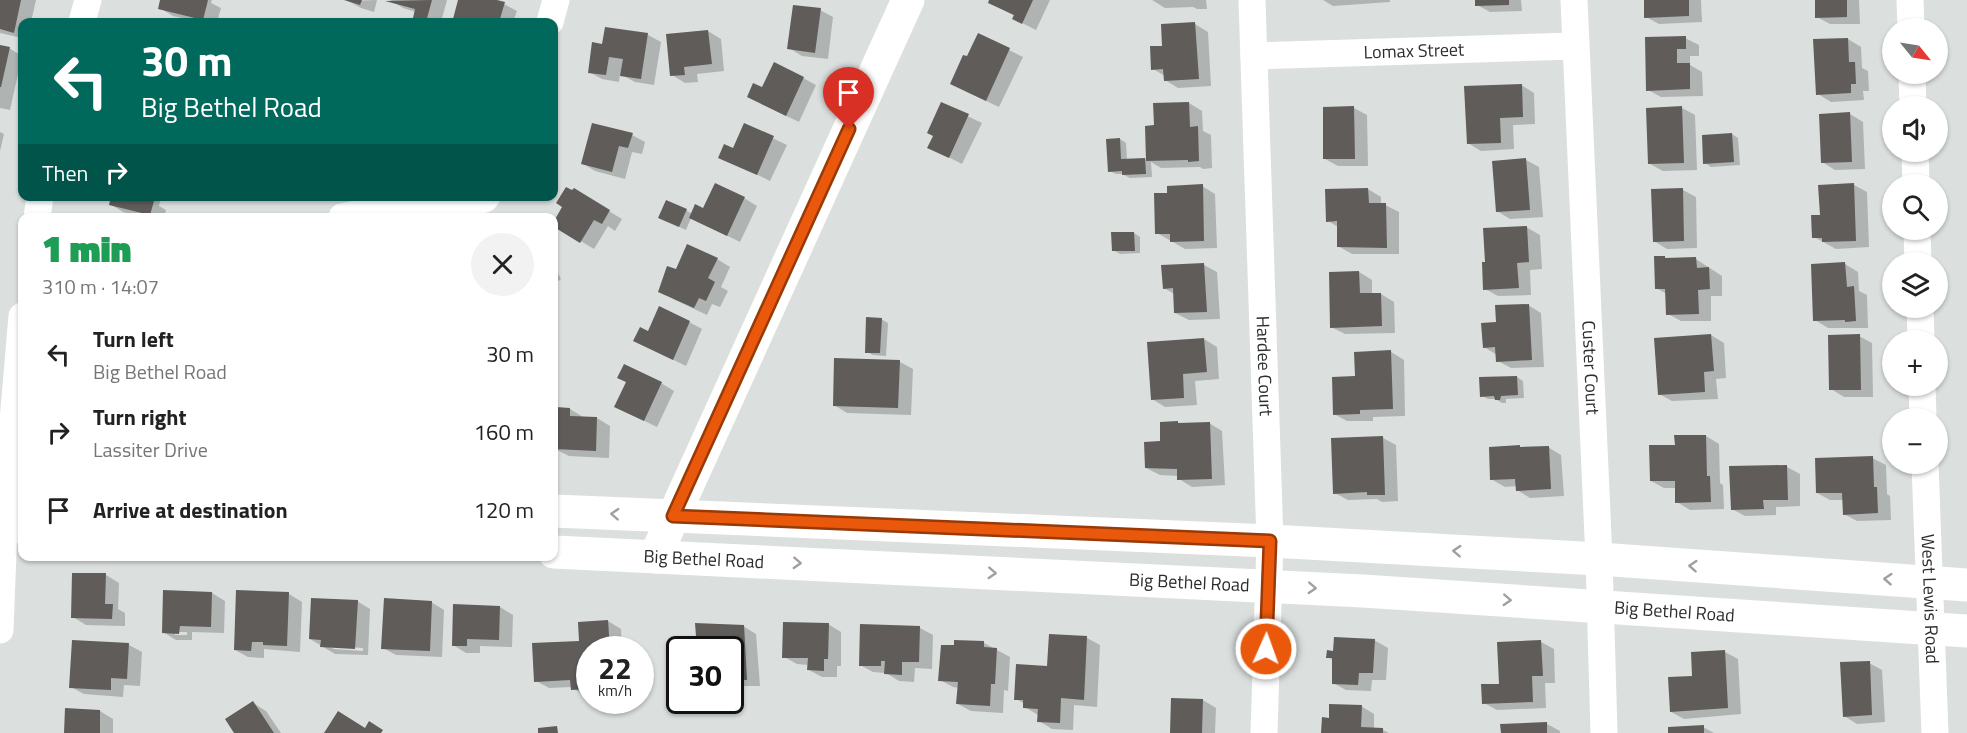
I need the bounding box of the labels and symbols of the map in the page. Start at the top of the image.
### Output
north arrow [1882,18,1948,84]
street label: Lomax Street [1363,35,1465,66]
pin [823,67,874,129]
street label: Hardee Court [1250,315,1280,417]
street label: Custer Court [1575,320,1607,416]
one-way arrow [610,507,619,520]
street label: West Lewis Road [1915,533,1946,664]
street label: Big Bethel Road [643,542,765,575]
one-way arrow [1452,544,1461,557]
one-way arrow [793,557,802,570]
one-way arrow [1689,559,1698,572]
one-way arrow [987,566,996,579]
street label: Big Bethel Road [1128,566,1250,599]
one-way arrow [1883,573,1892,586]
one-way arrow [1308,582,1317,595]
one-way arrow [1503,593,1512,606]
street label: Big Bethel Road [1613,594,1736,629]
position arrow [1234,617,1298,681]
speed limit sign: 30 [666,636,744,714]

